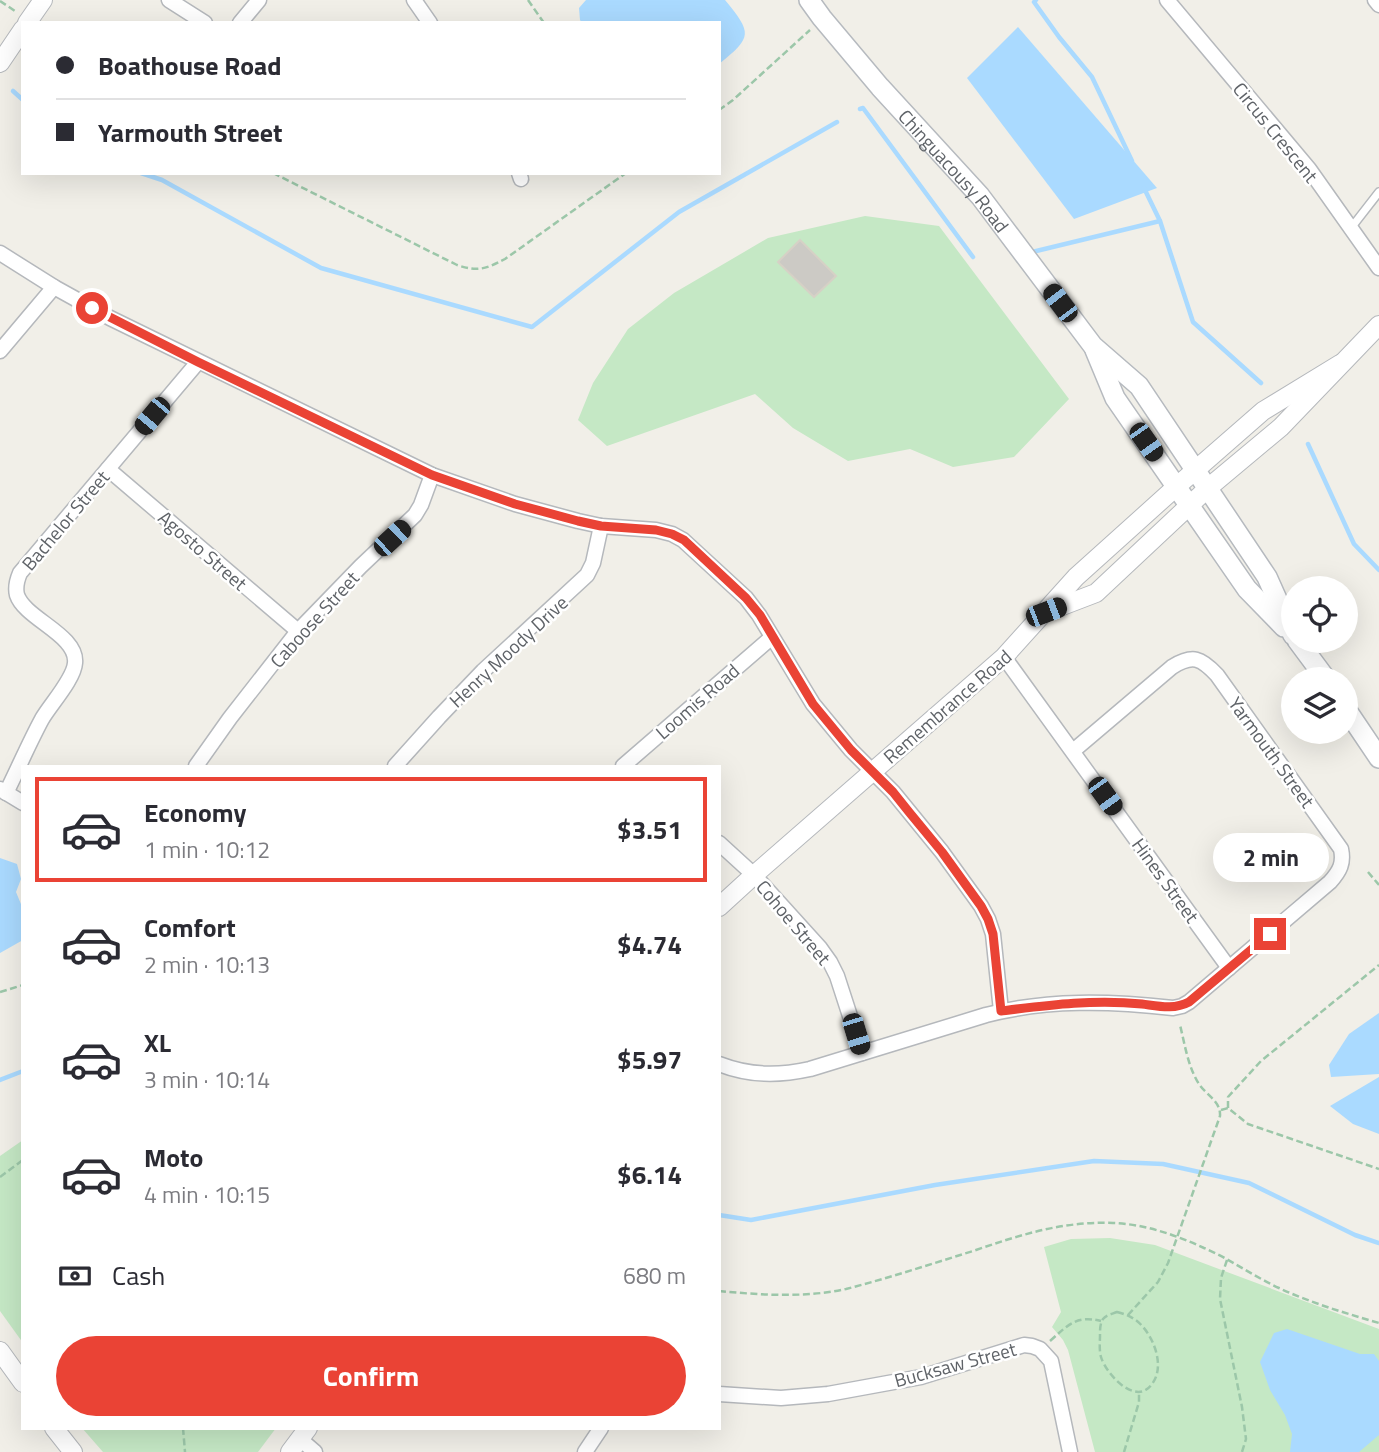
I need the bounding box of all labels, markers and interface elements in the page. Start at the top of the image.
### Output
text: Boathouse Road [98,46,282,85]
street label: Circus Crescent [1226,75,1326,189]
street label: Chinguacousy Road [892,102,1017,238]
text: Yarmouth Street [98,113,283,152]
car [1039,280,1082,326]
route start [76,292,108,324]
car [131,393,174,439]
car [1126,419,1167,465]
street label: Bachelor Street [14,463,116,577]
street label: Agosto Street [152,503,254,597]
car [370,516,415,560]
street label: Caboose Street [263,564,366,674]
map controls [1281,576,1358,744]
button: locate [1281,576,1358,653]
street label: Henry Moody Drive [442,588,574,714]
car [1023,595,1070,629]
street label: Remembrance Road [876,642,1018,770]
street label: Loomis Road [649,656,745,746]
button: layers [1281,667,1358,744]
street label: Yarmouth Street [1222,690,1322,814]
car [1085,773,1126,819]
text: Economy [144,793,246,832]
icon: car [60,798,123,861]
text: $3.51 [617,810,682,849]
text: 1 min · 10:12 [144,832,270,867]
street label: Hines Street [1125,832,1207,929]
callout: 2 min [1212,832,1328,881]
text: 2 min [1243,840,1299,875]
street label: Cohoe Street [750,873,838,971]
text: Comfort [144,908,236,947]
icon: car [60,913,123,976]
route end [1254,918,1286,950]
text: $4.74 [617,925,682,964]
text: 2 min · 10:13 [144,947,270,982]
car [840,1011,873,1057]
text: XL [144,1023,171,1062]
icon: car [60,1028,123,1091]
text: $5.97 [617,1040,682,1079]
text: 3 min · 10:14 [144,1062,270,1097]
text: Moto [144,1138,203,1177]
icon: car [60,1143,123,1206]
text: $6.14 [617,1155,682,1194]
text: 4 min · 10:15 [144,1177,270,1212]
text: Cash [112,1256,165,1295]
icon: cash [56,1257,94,1295]
text: 680 m [623,1258,686,1293]
street label: Bucksaw Street [891,1334,1020,1394]
button: Confirm [56,1336,686,1416]

